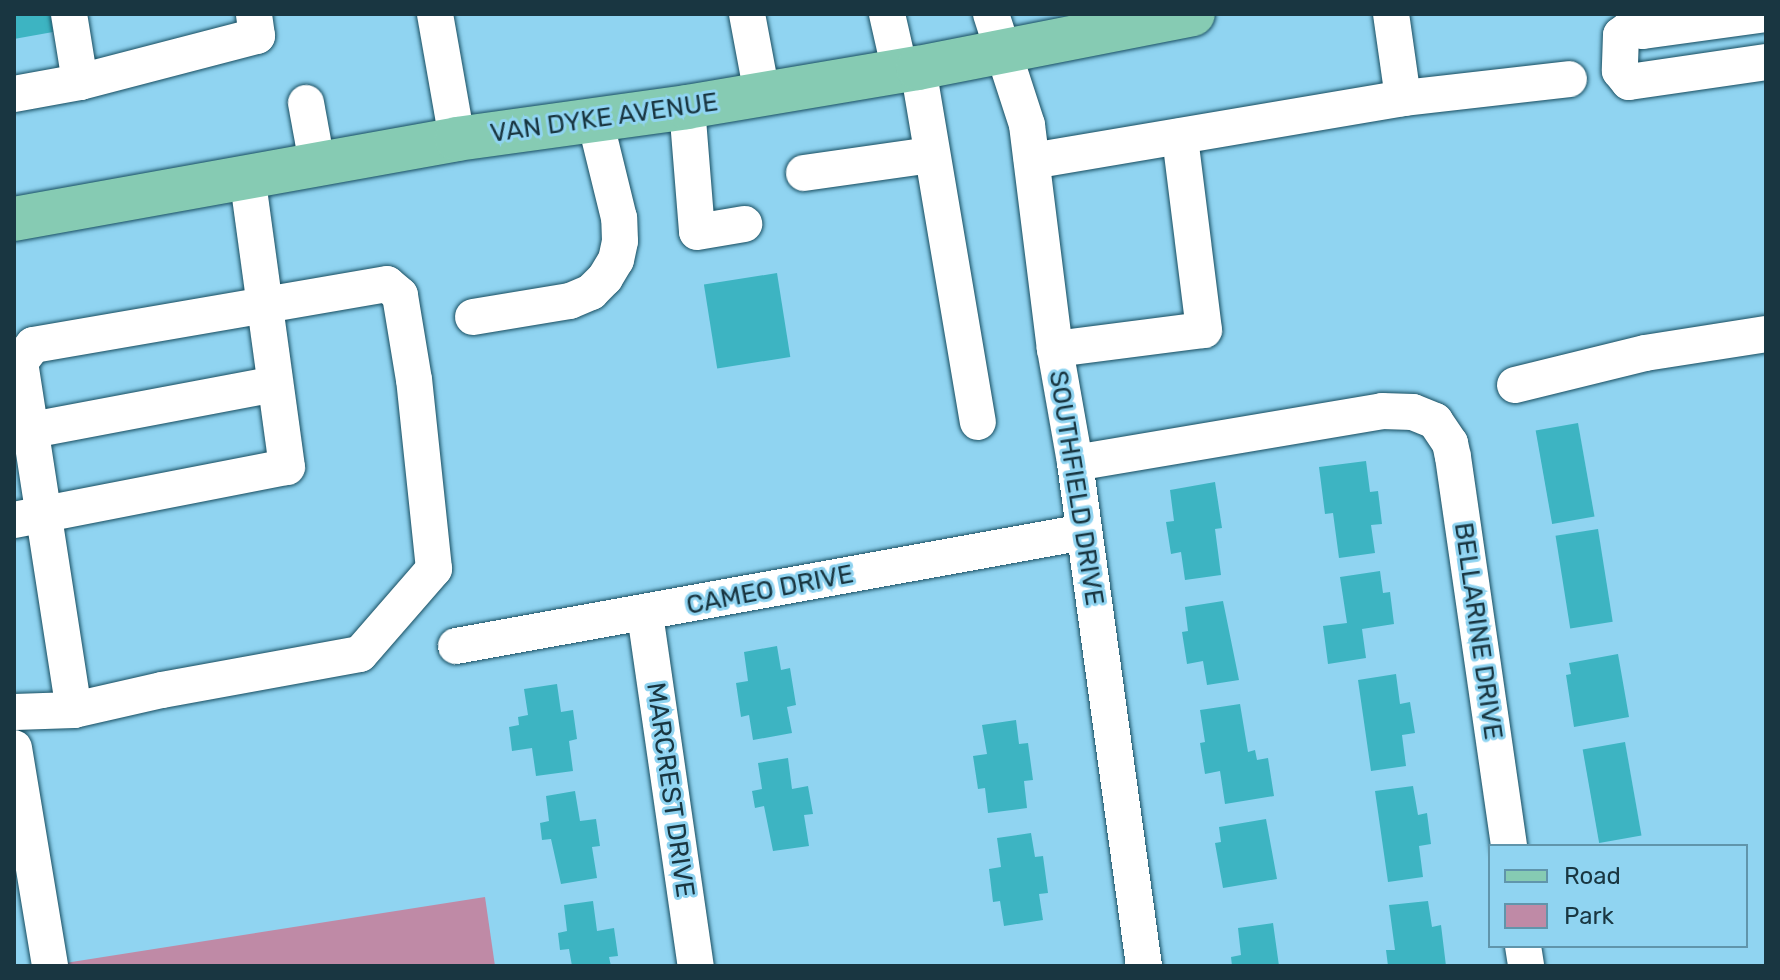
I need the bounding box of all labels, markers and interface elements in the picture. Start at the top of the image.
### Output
street label: VAN DYKE AVENUE [488,87,720,149]
street label: SOUTHFIELD DRIVE [1042,368,1110,608]
street label: BELLARINE DRIVE [1447,520,1509,742]
street label: CAMEO DRIVE [684,559,856,621]
street label: MARCREST DRIVE [639,680,701,900]
legend [1488,844,1748,948]
text: Road [1564,862,1621,890]
text: Park [1564,902,1614,930]

